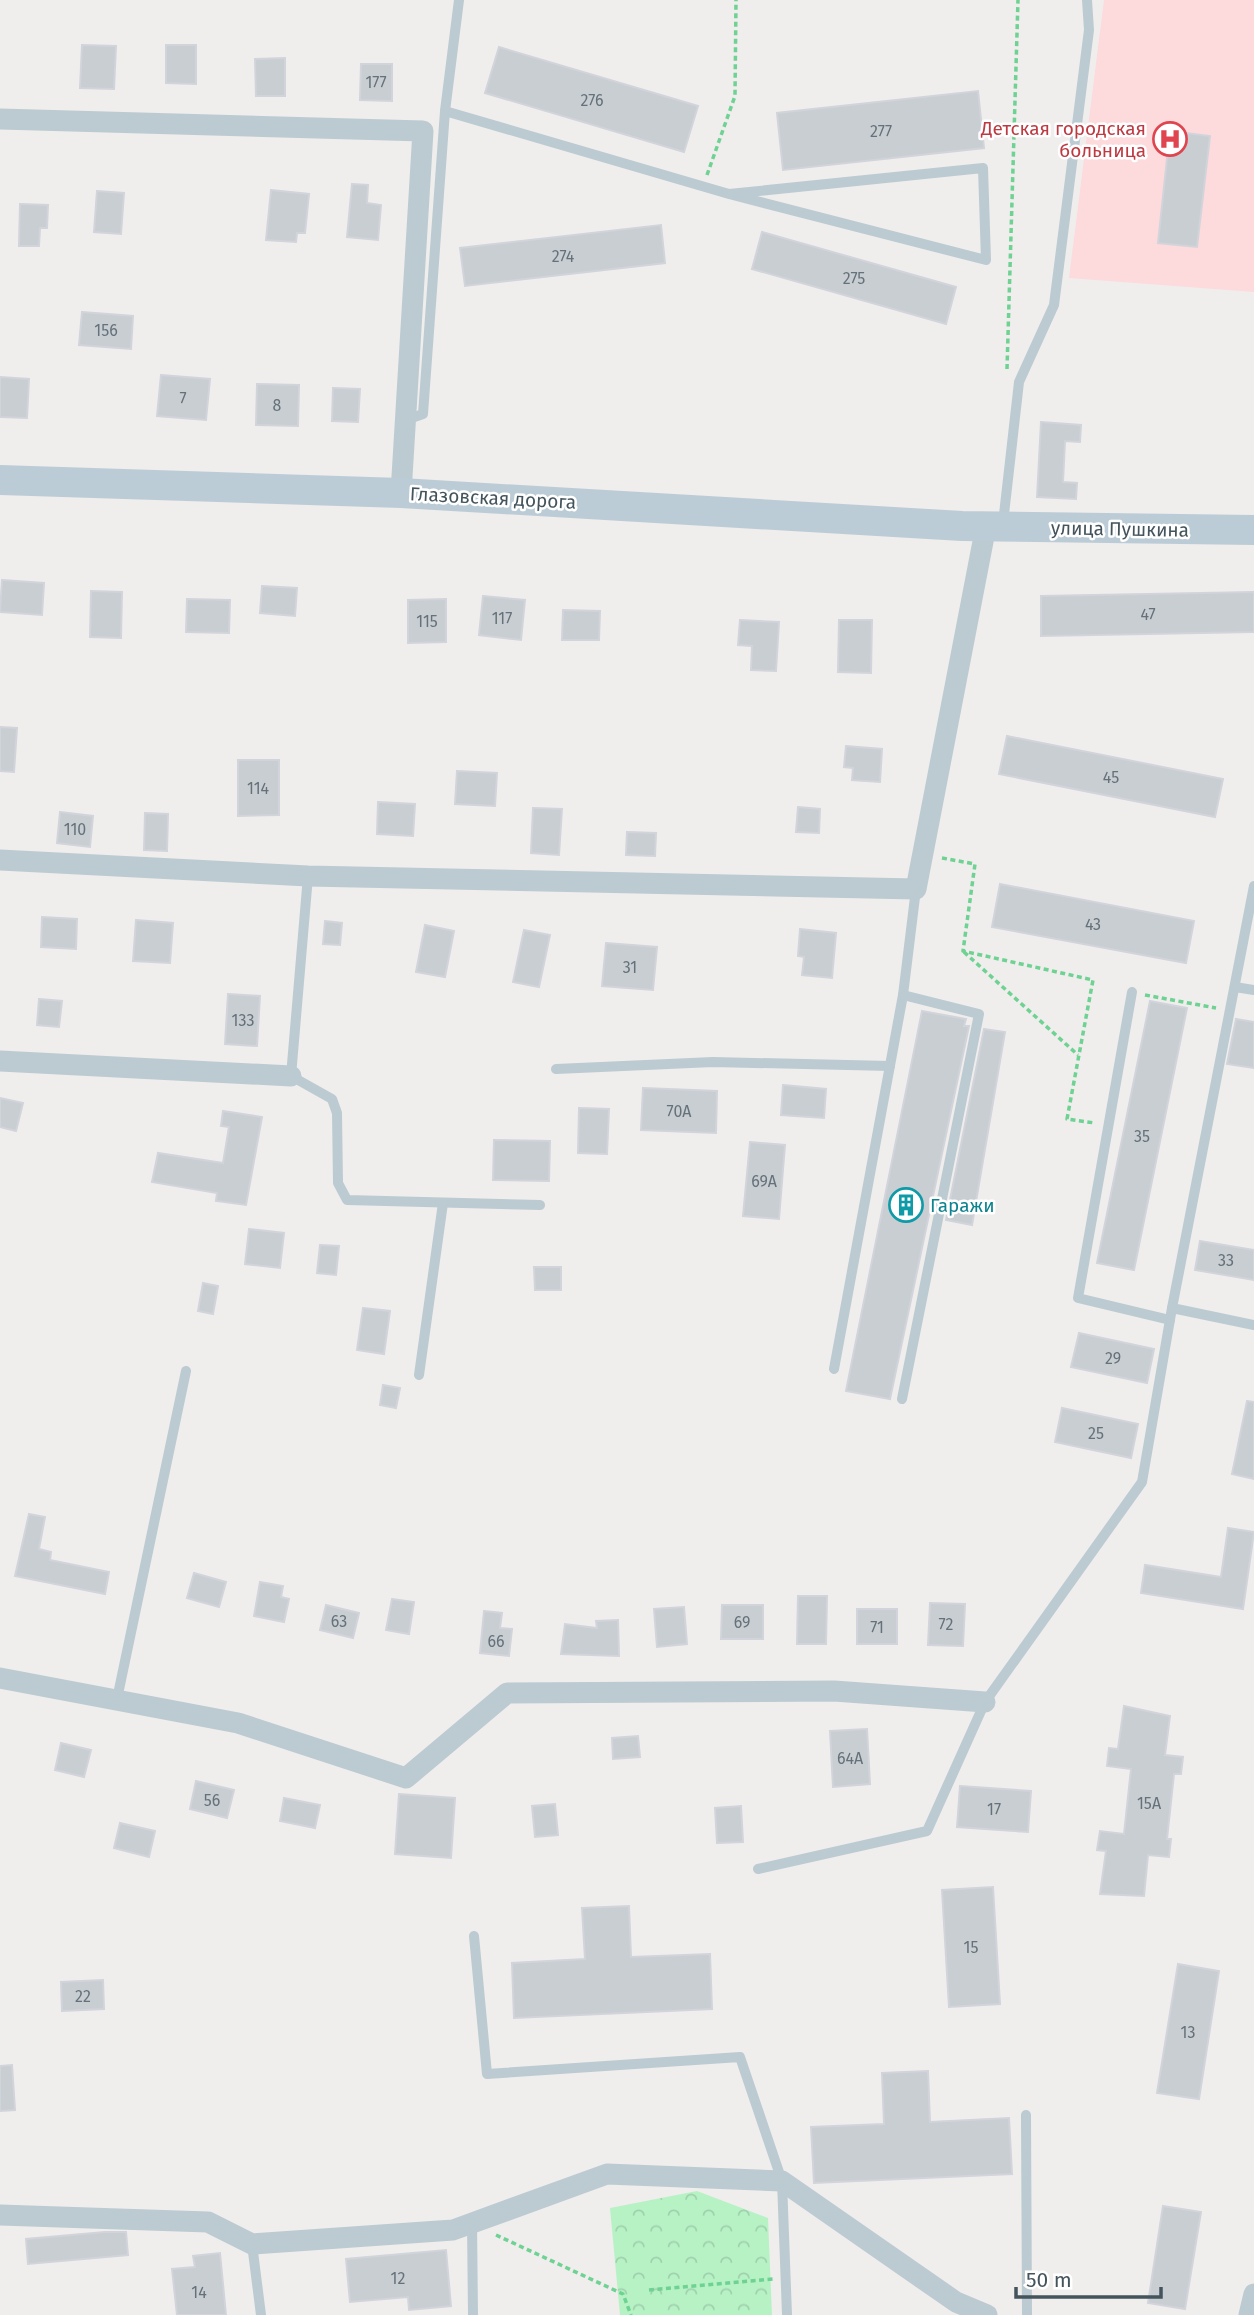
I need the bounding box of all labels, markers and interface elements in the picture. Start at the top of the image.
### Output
house number: 177 [365,73,387,92]
house number: 276 [580,91,604,110]
place label: Детская городская больница [980,117,1146,162]
hospital icon: Детская городская больница [1151,120,1189,158]
house number: 277 [870,122,892,141]
house number: 274 [552,247,575,266]
house number: 275 [843,269,865,288]
house number: 156 [94,321,118,340]
house number: 7 [179,389,187,408]
house number: 8 [273,396,282,415]
street label: Глазовская дорога [409,482,577,514]
street label: улица Пушкина [1051,516,1189,542]
house number: 47 [1140,605,1156,624]
house number: 117 [492,609,512,628]
house number: 115 [416,612,438,631]
house number: 45 [1103,768,1119,787]
house number: 114 [247,779,270,798]
house number: 110 [64,820,86,839]
house number: 43 [1085,915,1101,934]
house number: 31 [623,958,637,977]
house number: 133 [232,1011,254,1030]
house number: 70А [666,1102,692,1121]
house number: 35 [1134,1127,1150,1146]
house number: 69А [751,1172,778,1191]
building icon: Гаражи [887,1186,925,1224]
place label: Гаражи [930,1194,995,1217]
house number: 33 [1218,1251,1234,1270]
house number: 29 [1105,1349,1121,1368]
house number: 25 [1088,1424,1104,1443]
house number: 63 [331,1612,347,1631]
house number: 69 [734,1613,750,1632]
house number: 72 [939,1615,953,1634]
house number: 71 [870,1618,884,1637]
house number: 66 [487,1632,505,1651]
house number: 64А [837,1749,864,1768]
house number: 56 [204,1791,220,1810]
house number: 15А [1137,1794,1162,1813]
house number: 17 [987,1800,1001,1819]
house number: 15 [964,1938,978,1957]
house number: 22 [75,1987,91,2006]
house number: 13 [1181,2023,1195,2042]
scale bar [1016,2256,1161,2300]
text: 50 m [1026,2267,1072,2293]
house number: 12 [391,2269,405,2288]
house number: 14 [191,2283,207,2302]

